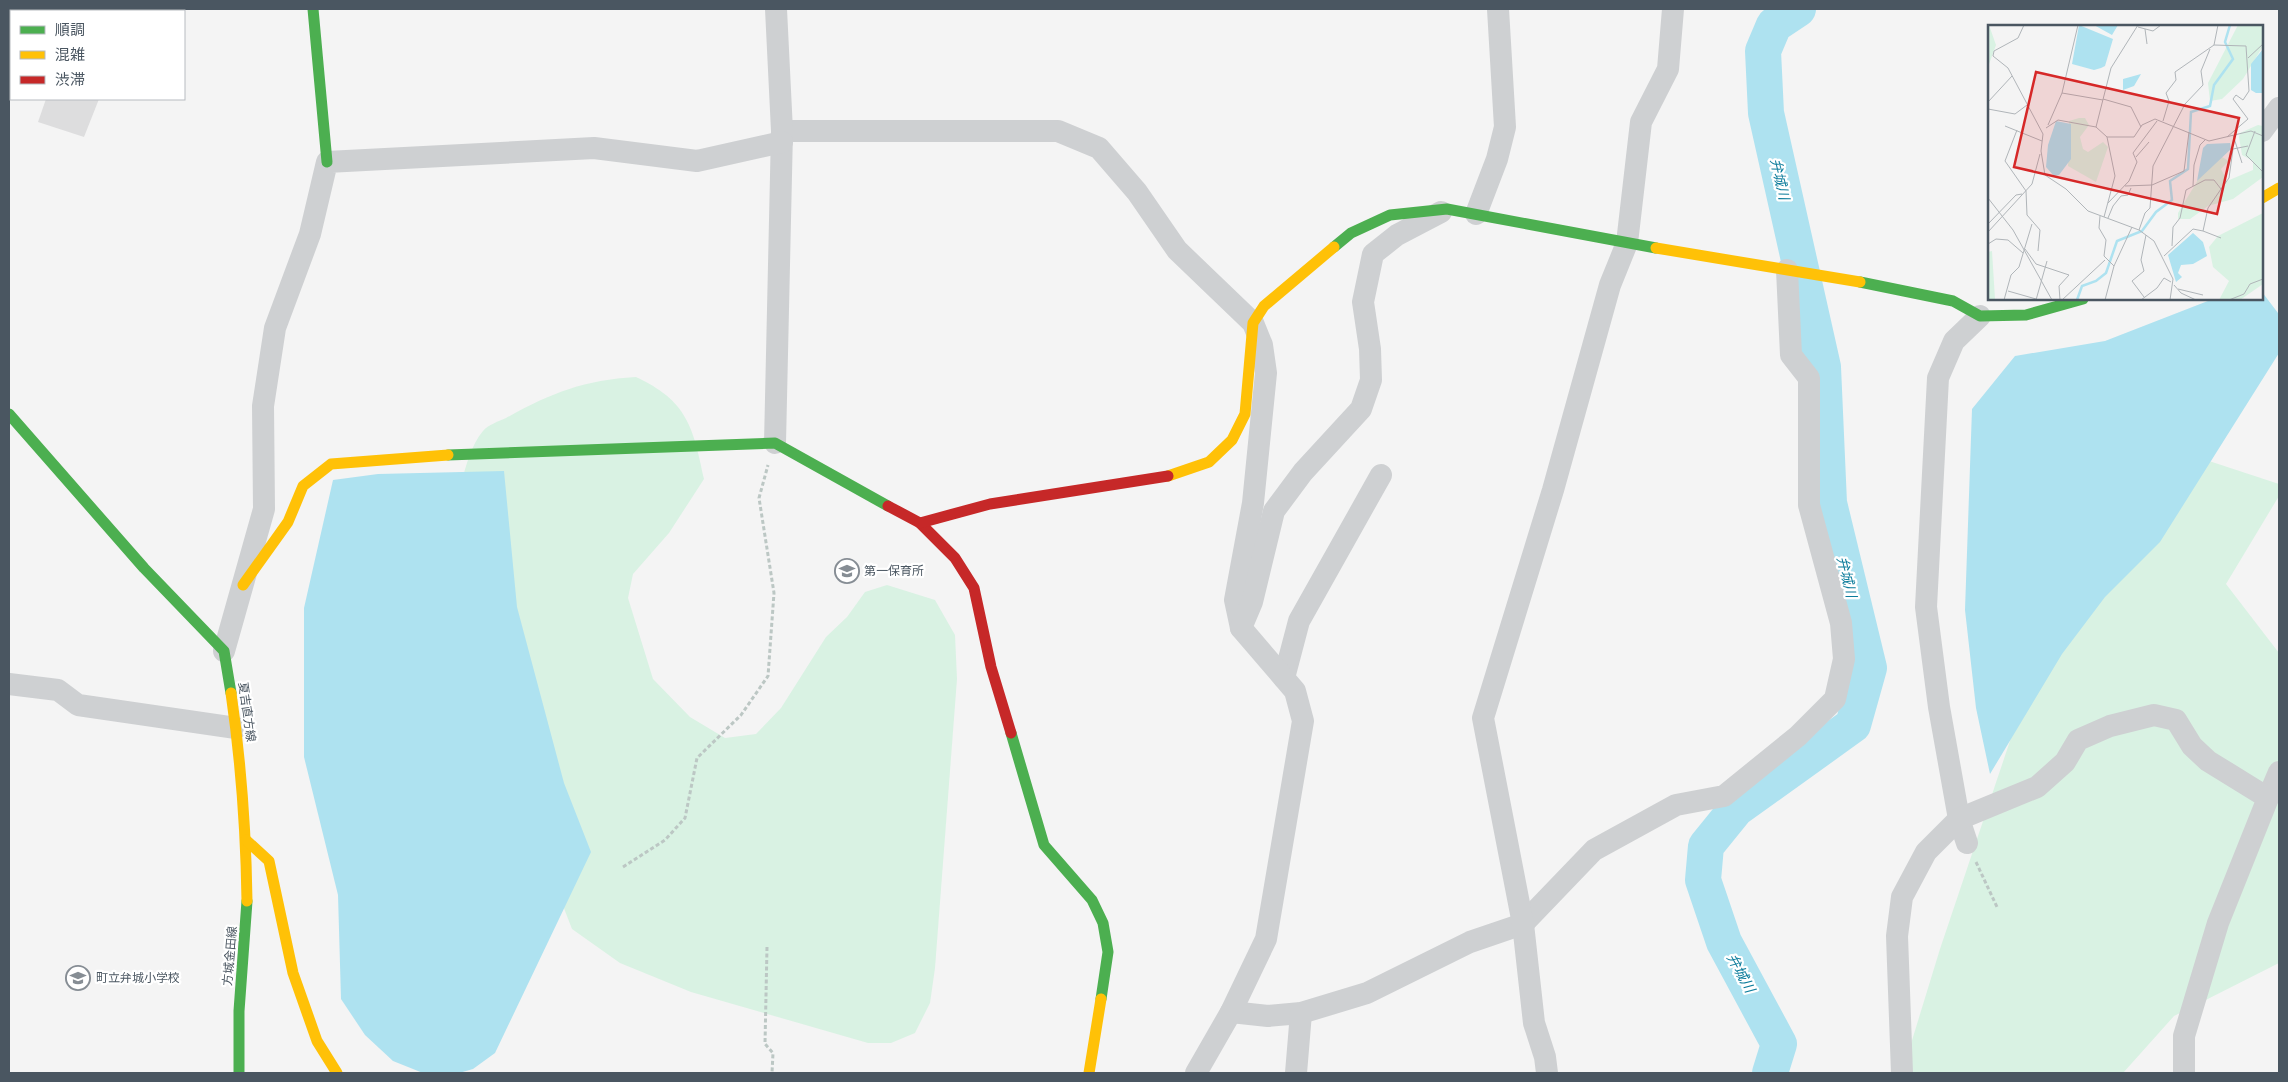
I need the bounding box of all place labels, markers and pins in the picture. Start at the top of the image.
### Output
school or university icon: 第一保育所 [834,558,860,584]
place label: 第一保育所 [864,564,924,578]
school or university icon: 町立弁城小学校 [65,965,91,991]
place label: 町立弁城小学校 [96,971,180,985]

